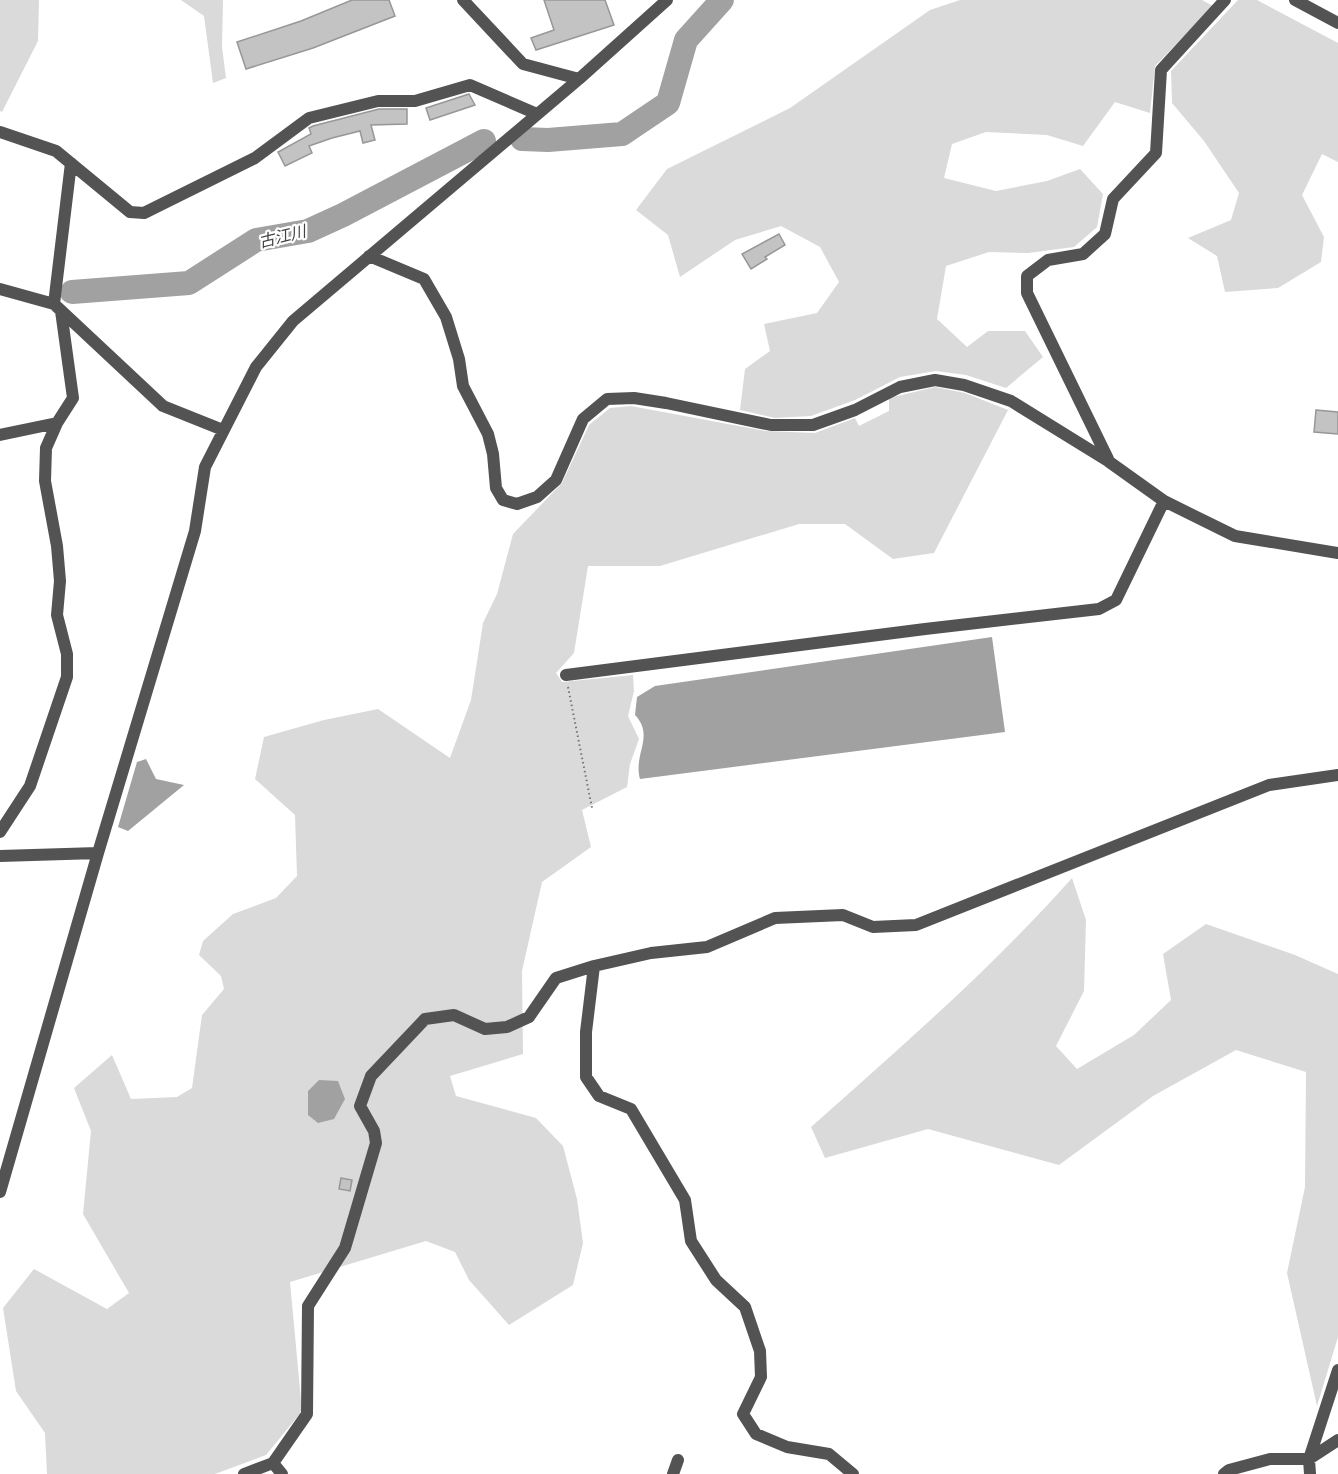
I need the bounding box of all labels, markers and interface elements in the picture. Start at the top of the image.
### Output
water label: 古江川 [256,218,310,253]

